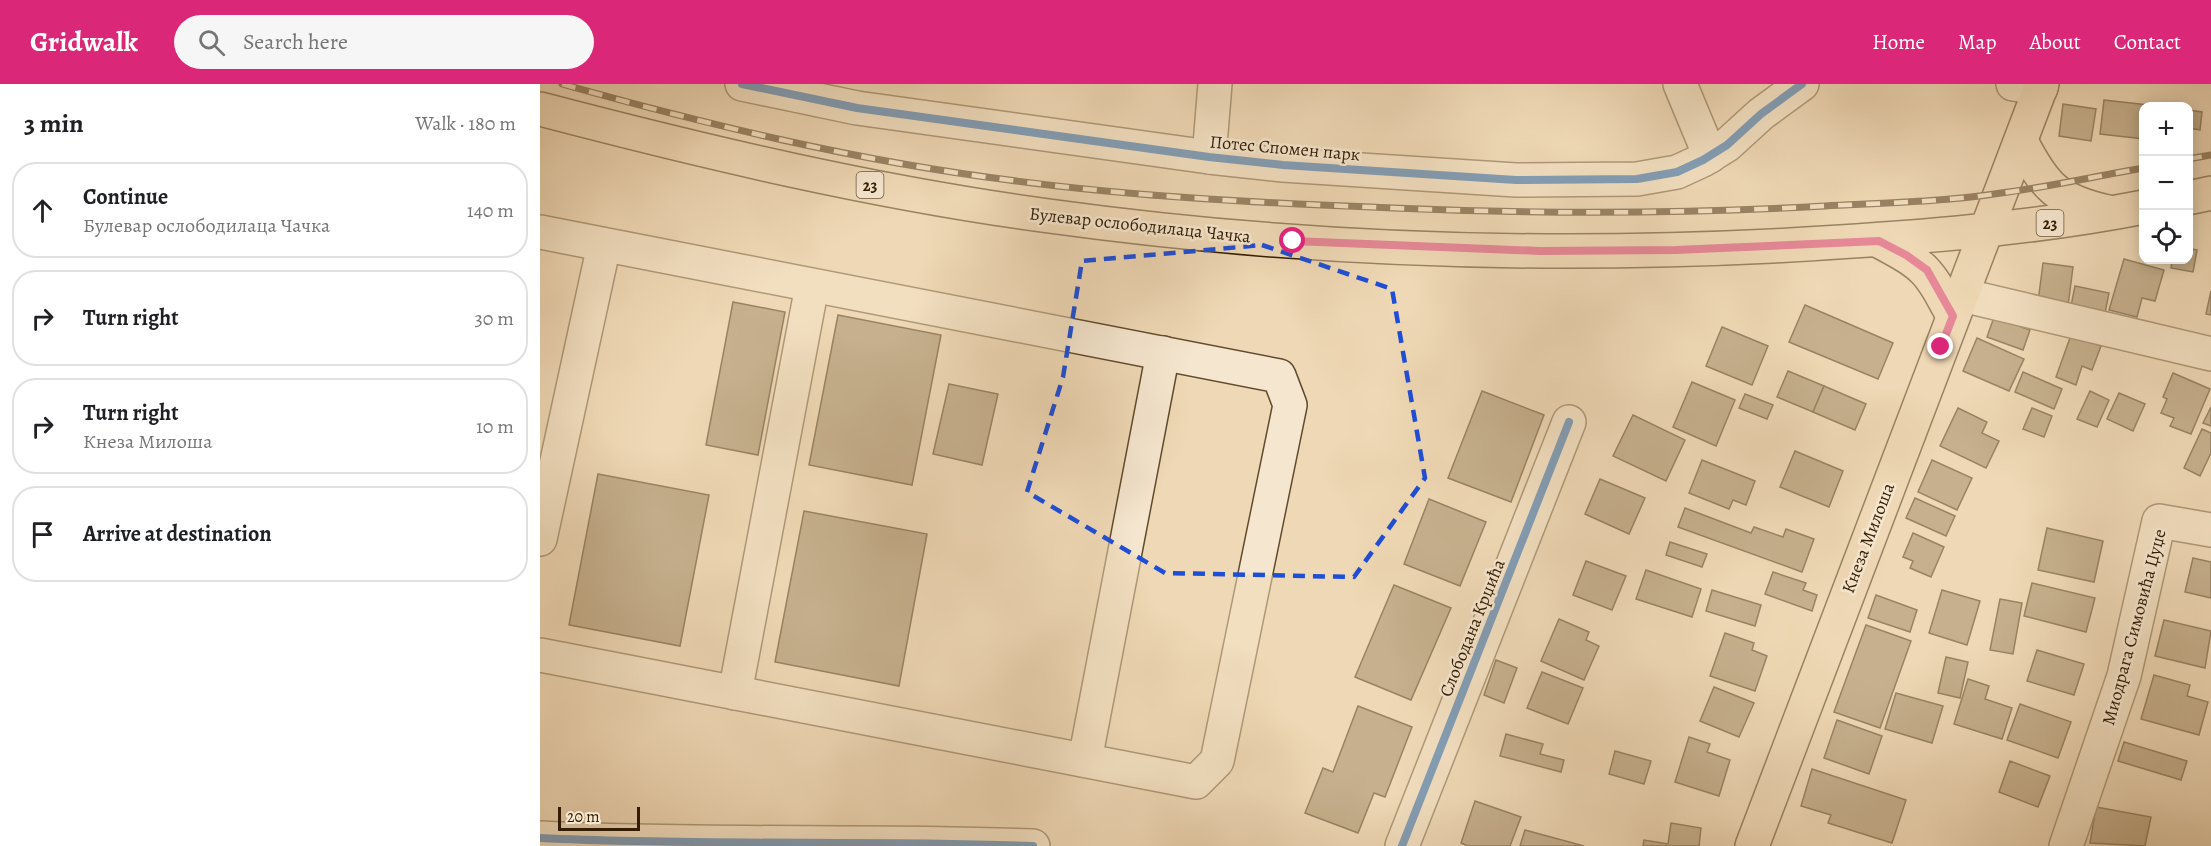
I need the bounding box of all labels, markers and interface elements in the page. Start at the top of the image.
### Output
search box [174,15,594,69]
text: Gridwalk [30,23,138,61]
icon: search [195,26,228,59]
text: Search here [243,27,348,57]
text: Home [1872,28,1925,56]
text: Map [1958,28,1996,56]
text: About [2029,28,2081,56]
text: Contact [2114,28,2181,56]
map controls [2139,102,2193,264]
button: + [2139,102,2193,156]
text: 3 min [24,106,84,141]
text: Walk · 180 m [415,110,516,137]
street label: Потес Спомен парк [1209,129,1361,167]
button: − [2139,156,2193,210]
road number: 23 [856,172,884,198]
text: Continue [83,182,168,212]
icon: ahead [26,194,59,227]
text: 140 m [467,197,514,224]
street label: Булевар ослободилаца Чачка [1028,201,1253,249]
road number: 23 [2036,210,2064,236]
button: locate [2139,210,2193,264]
text: Булевар ослободилаца Чачка [83,212,330,239]
route start [1279,227,1305,253]
icon: right [26,302,59,335]
text: Turn right [83,303,179,333]
text: 30 m [474,305,514,332]
route end [1927,333,1953,359]
text: Turn right [83,398,179,428]
icon: right [26,410,59,443]
text: 10 m [476,413,514,440]
text: Кнеза Милоша [83,428,212,455]
street label: Кнеза Милоша [1836,479,1900,597]
icon: arrive [26,518,59,551]
text: Arrive at destination [83,519,272,549]
street label: Миодрага Симовића Џуџе [2096,526,2172,728]
street label: Слободана Крџића [1433,555,1511,700]
scale bar [558,804,640,832]
text: 20 m [567,806,600,828]

